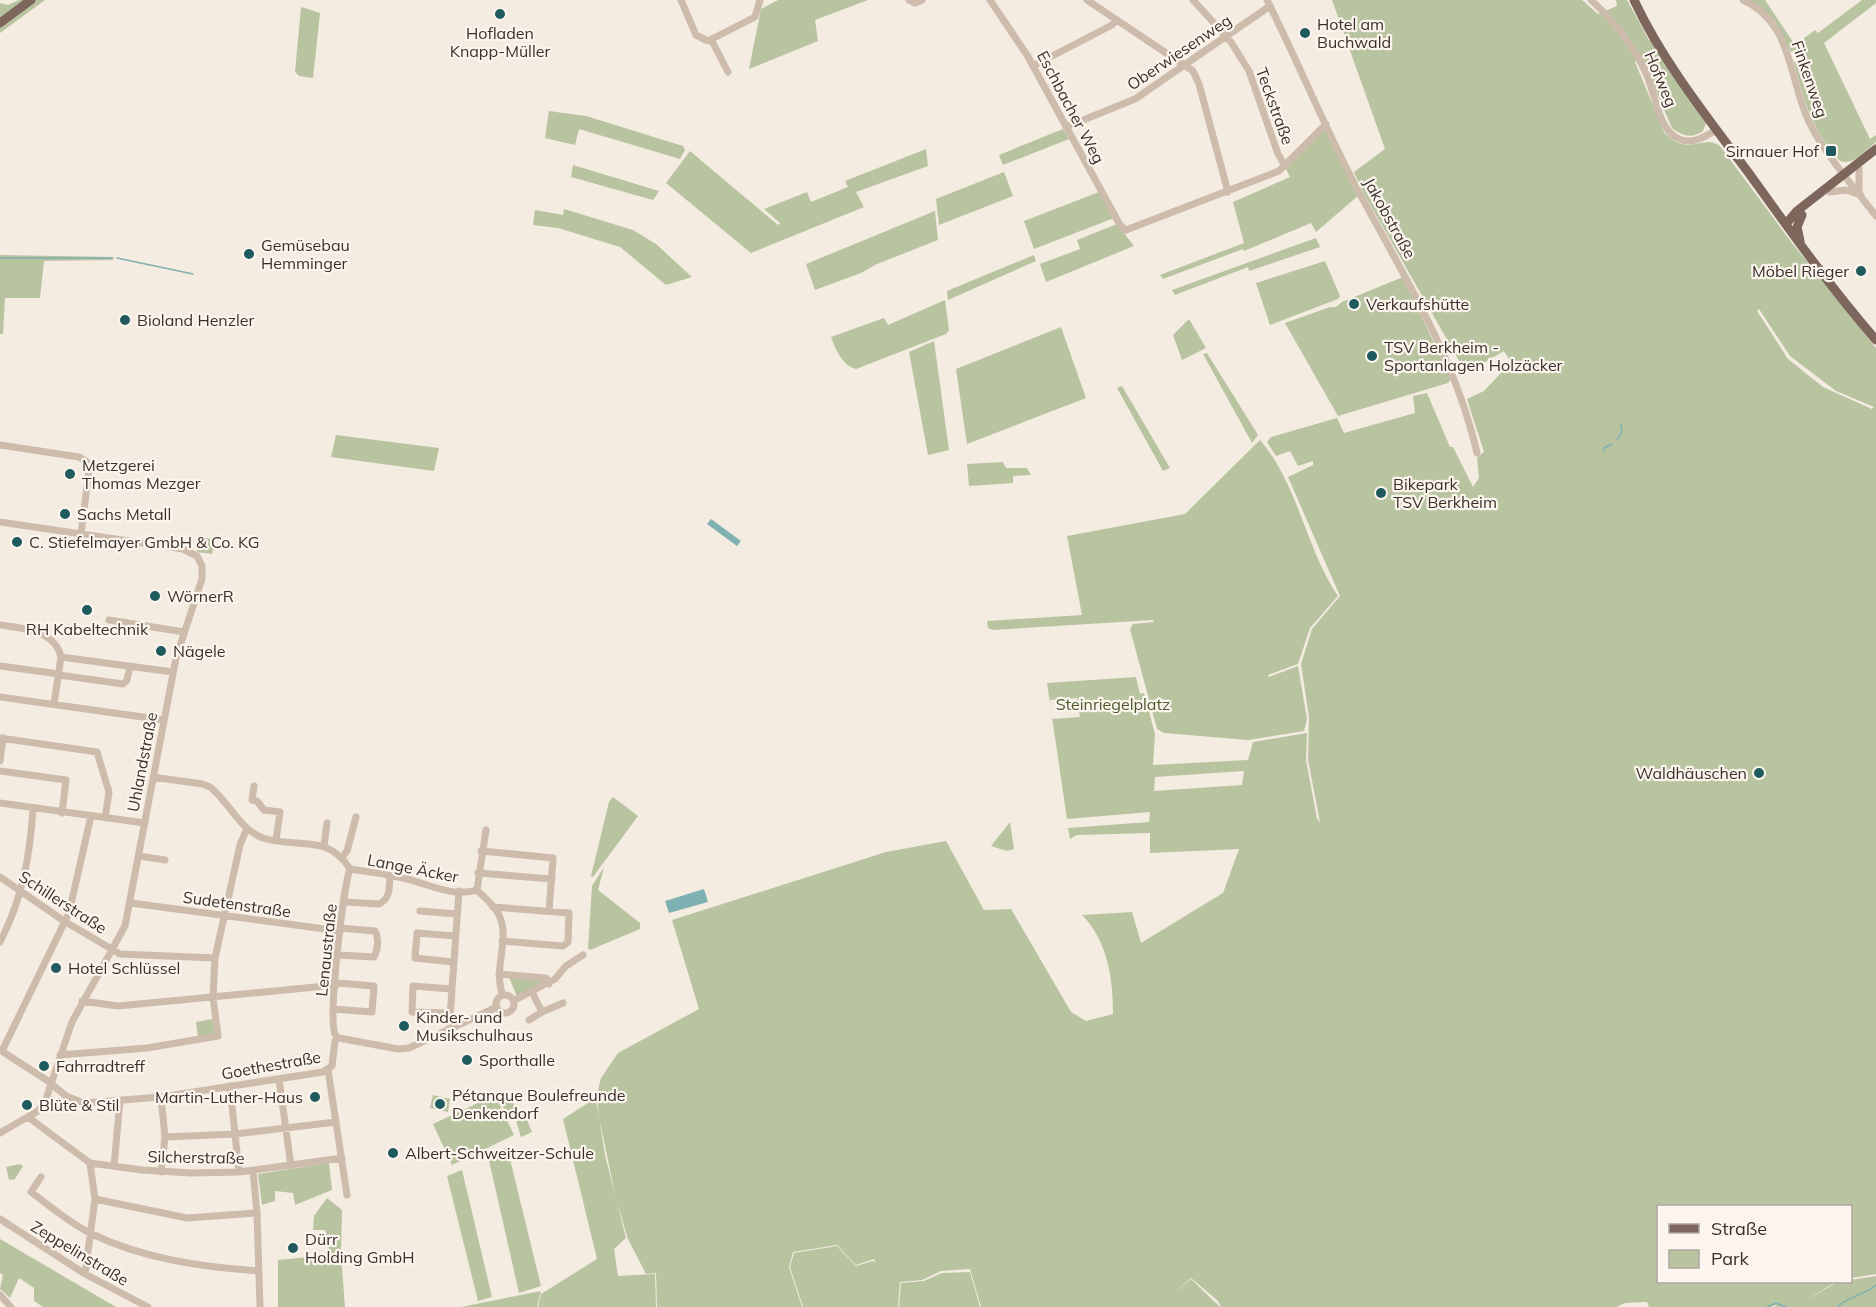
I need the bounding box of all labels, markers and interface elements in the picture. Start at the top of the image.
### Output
marker: Hofladen Knapp-Müller [493,7,507,21]
street label: Oberwiesenweg [1123,10,1235,94]
place label: Hotel am Buchwald [1317,14,1391,52]
place label: Hofladen Knapp-Müller [450,23,550,61]
marker: Hotel am Buchwald [1298,26,1312,40]
street label: Finkenweg [1787,38,1833,120]
street label: Eschbacher Weg [1033,47,1109,167]
street label: Hofweg [1640,48,1682,110]
street label: Teckstraße [1252,65,1298,147]
place label: Sirnauer Hof [1726,141,1820,161]
marker: Sirnauer Hof [1824,144,1838,158]
street label: Jakobstraße [1360,174,1420,262]
place label: Gemüsebau Hemminger [261,235,350,273]
marker: Gemüsebau Hemminger [242,247,256,261]
place label: Möbel Rieger [1752,261,1849,281]
marker: Möbel Rieger [1854,264,1868,278]
place label: Verkaufshütte [1366,294,1469,314]
marker: Verkaufshütte [1347,297,1361,311]
place label: Bioland Henzler [137,310,255,330]
marker: Bioland Henzler [118,313,132,327]
place label: TSV Berkheim - Sportanlagen Holzäcker [1384,337,1563,375]
marker: TSV Berkheim - Sportanlagen Holzäcker [1365,349,1379,363]
place label: Metzgerei Thomas Mezger [82,455,201,493]
marker: Metzgerei Thomas Mezger [63,467,77,481]
place label: Bikepark TSV Berkheim [1393,474,1497,512]
marker: Bikepark TSV Berkheim [1374,486,1388,500]
place label: Sachs Metall [77,504,171,524]
marker: Sachs Metall [58,507,72,521]
place label: C. Stiefelmayer GmbH & Co. KG [29,532,259,552]
marker: C. Stiefelmayer GmbH & Co. KG [10,535,24,549]
place label: WörnerR [167,586,234,606]
marker: WörnerR [148,589,162,603]
marker: RH Kabeltechnik [80,603,94,617]
place label: RH Kabeltechnik [26,619,149,639]
place label: Nägele [173,641,225,661]
marker: Nägele [154,644,168,658]
park label: Steinriegelplatz [1056,694,1170,714]
street label: Uhlandstraße [123,710,161,814]
place label: Waldhäuschen [1636,763,1747,783]
marker: Waldhäuschen [1752,766,1766,780]
street label: Lange Äcker [366,849,460,887]
street label: Schillerstraße [15,866,111,938]
street label: Sudetenstraße [182,887,292,921]
street label: Lenaustraße [311,903,341,997]
place label: Hotel Schlüssel [68,958,180,978]
marker: Hotel Schlüssel [49,961,63,975]
place label: Kinder- und Musikschulhaus [416,1007,533,1045]
marker: Kinder- und Musikschulhaus [397,1019,411,1033]
street label: Goethestraße [220,1046,322,1084]
place label: Sporthalle [479,1050,555,1070]
marker: Sporthalle [460,1053,474,1067]
place label: Fahrradtreff [56,1056,146,1076]
marker: Fahrradtreff [37,1059,51,1073]
place label: Pétanque Boulefreunde Denkendorf [452,1085,626,1123]
place label: Martin-Luther-Haus [155,1087,303,1107]
marker: Martin-Luther-Haus [308,1090,322,1104]
place label: Blüte & Stil [39,1095,119,1115]
marker: Pétanque Boulefreunde Denkendorf [433,1097,447,1111]
marker: Blüte & Stil [20,1098,34,1112]
place label: Albert-Schweitzer-Schule [405,1143,594,1163]
street label: Silcherstraße [147,1146,245,1168]
marker: Albert-Schweitzer-Schule [386,1146,400,1160]
legend [1657,1205,1852,1283]
street label: Zeppelinstraße [27,1216,133,1290]
text: Straße [1711,1217,1767,1240]
place label: Dürr Holding GmbH [305,1229,414,1267]
marker: Dürr Holding GmbH [286,1241,300,1255]
text: Park [1711,1247,1750,1270]

